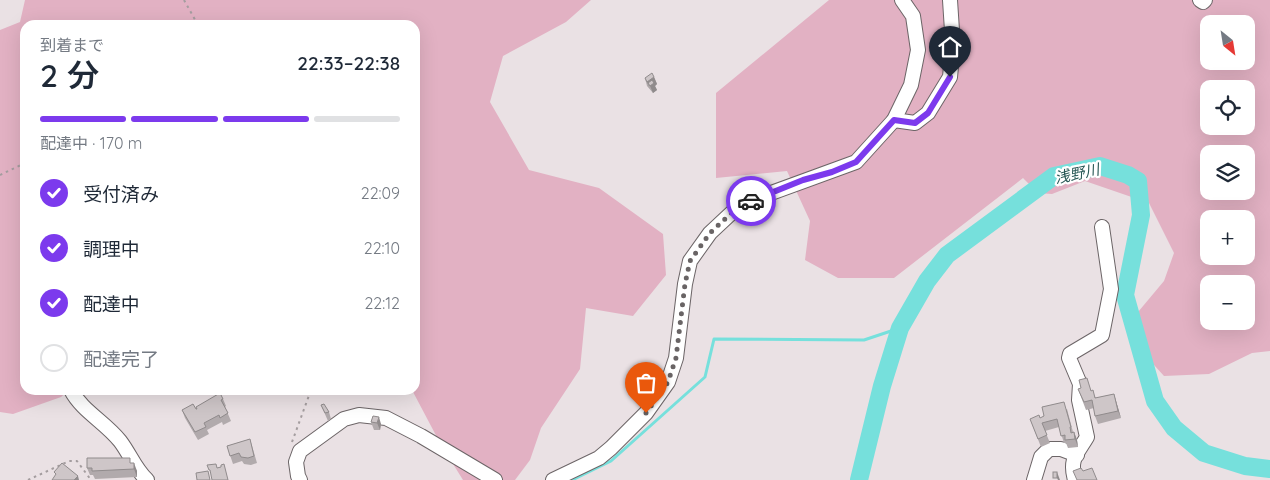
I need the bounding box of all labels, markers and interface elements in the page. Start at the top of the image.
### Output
north arrow [1200,15,1255,70]
map controls [1200,15,1255,330]
pin [929,26,971,77]
icon: home [936,33,964,61]
text: 到着まで [40,35,104,55]
text: 22:33–22:38 [297,51,400,75]
text: 2 分 [40,55,99,95]
button: locate [1200,80,1255,135]
text: 配達中 · 170 m [40,133,142,153]
button: layers [1200,145,1255,200]
water label: 浅野川 [1053,159,1103,187]
courier [726,176,776,226]
icon: check [40,179,68,207]
text: 受付済み [83,182,159,206]
text: 22:09 [361,183,400,203]
icon: car [737,187,765,215]
button: + [1200,210,1255,265]
icon: check [40,234,68,262]
text: 調理中 [83,237,140,261]
text: 22:10 [364,238,400,258]
button: − [1200,275,1255,330]
icon: check [40,289,68,317]
text: 配達中 [83,292,140,316]
text: 22:12 [364,293,400,313]
text: 配達完了 [83,347,159,371]
pin [625,362,667,413]
icon: bag [632,369,660,397]

